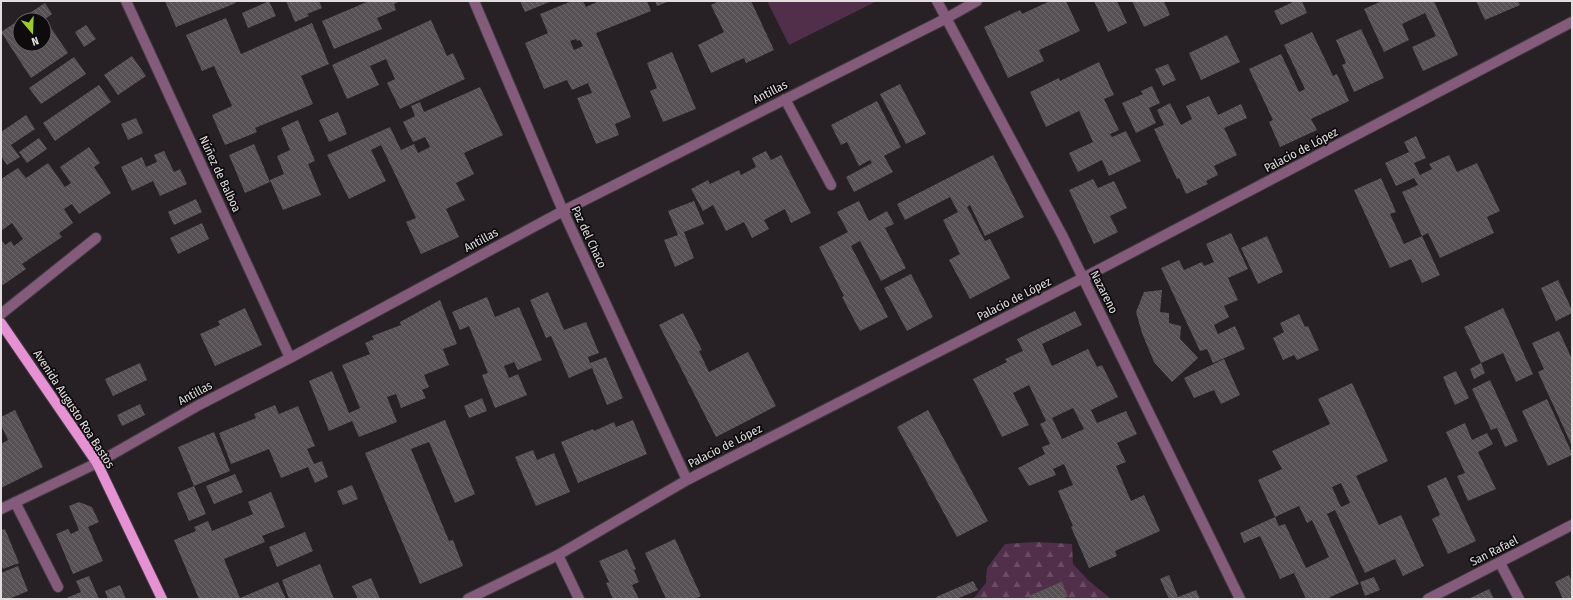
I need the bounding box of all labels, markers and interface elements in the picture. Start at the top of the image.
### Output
north arrow [12,12,52,52]
text: N [30,34,40,48]
street label: Antillas [750,77,790,107]
street label: Palacio de López [1262,125,1340,175]
street label: Núñez de Balboa [196,134,244,214]
street label: Paz del Chaco [569,204,609,270]
street label: Antillas [461,225,501,255]
street label: Nazareno [1087,268,1121,316]
street label: Palacio de López [975,274,1054,324]
street label: Avenida Augusto Roa Bastos [30,347,118,471]
street label: Antillas [175,378,215,408]
street label: Palacio de López [686,421,765,471]
street label: San Rafael [1468,533,1520,569]

